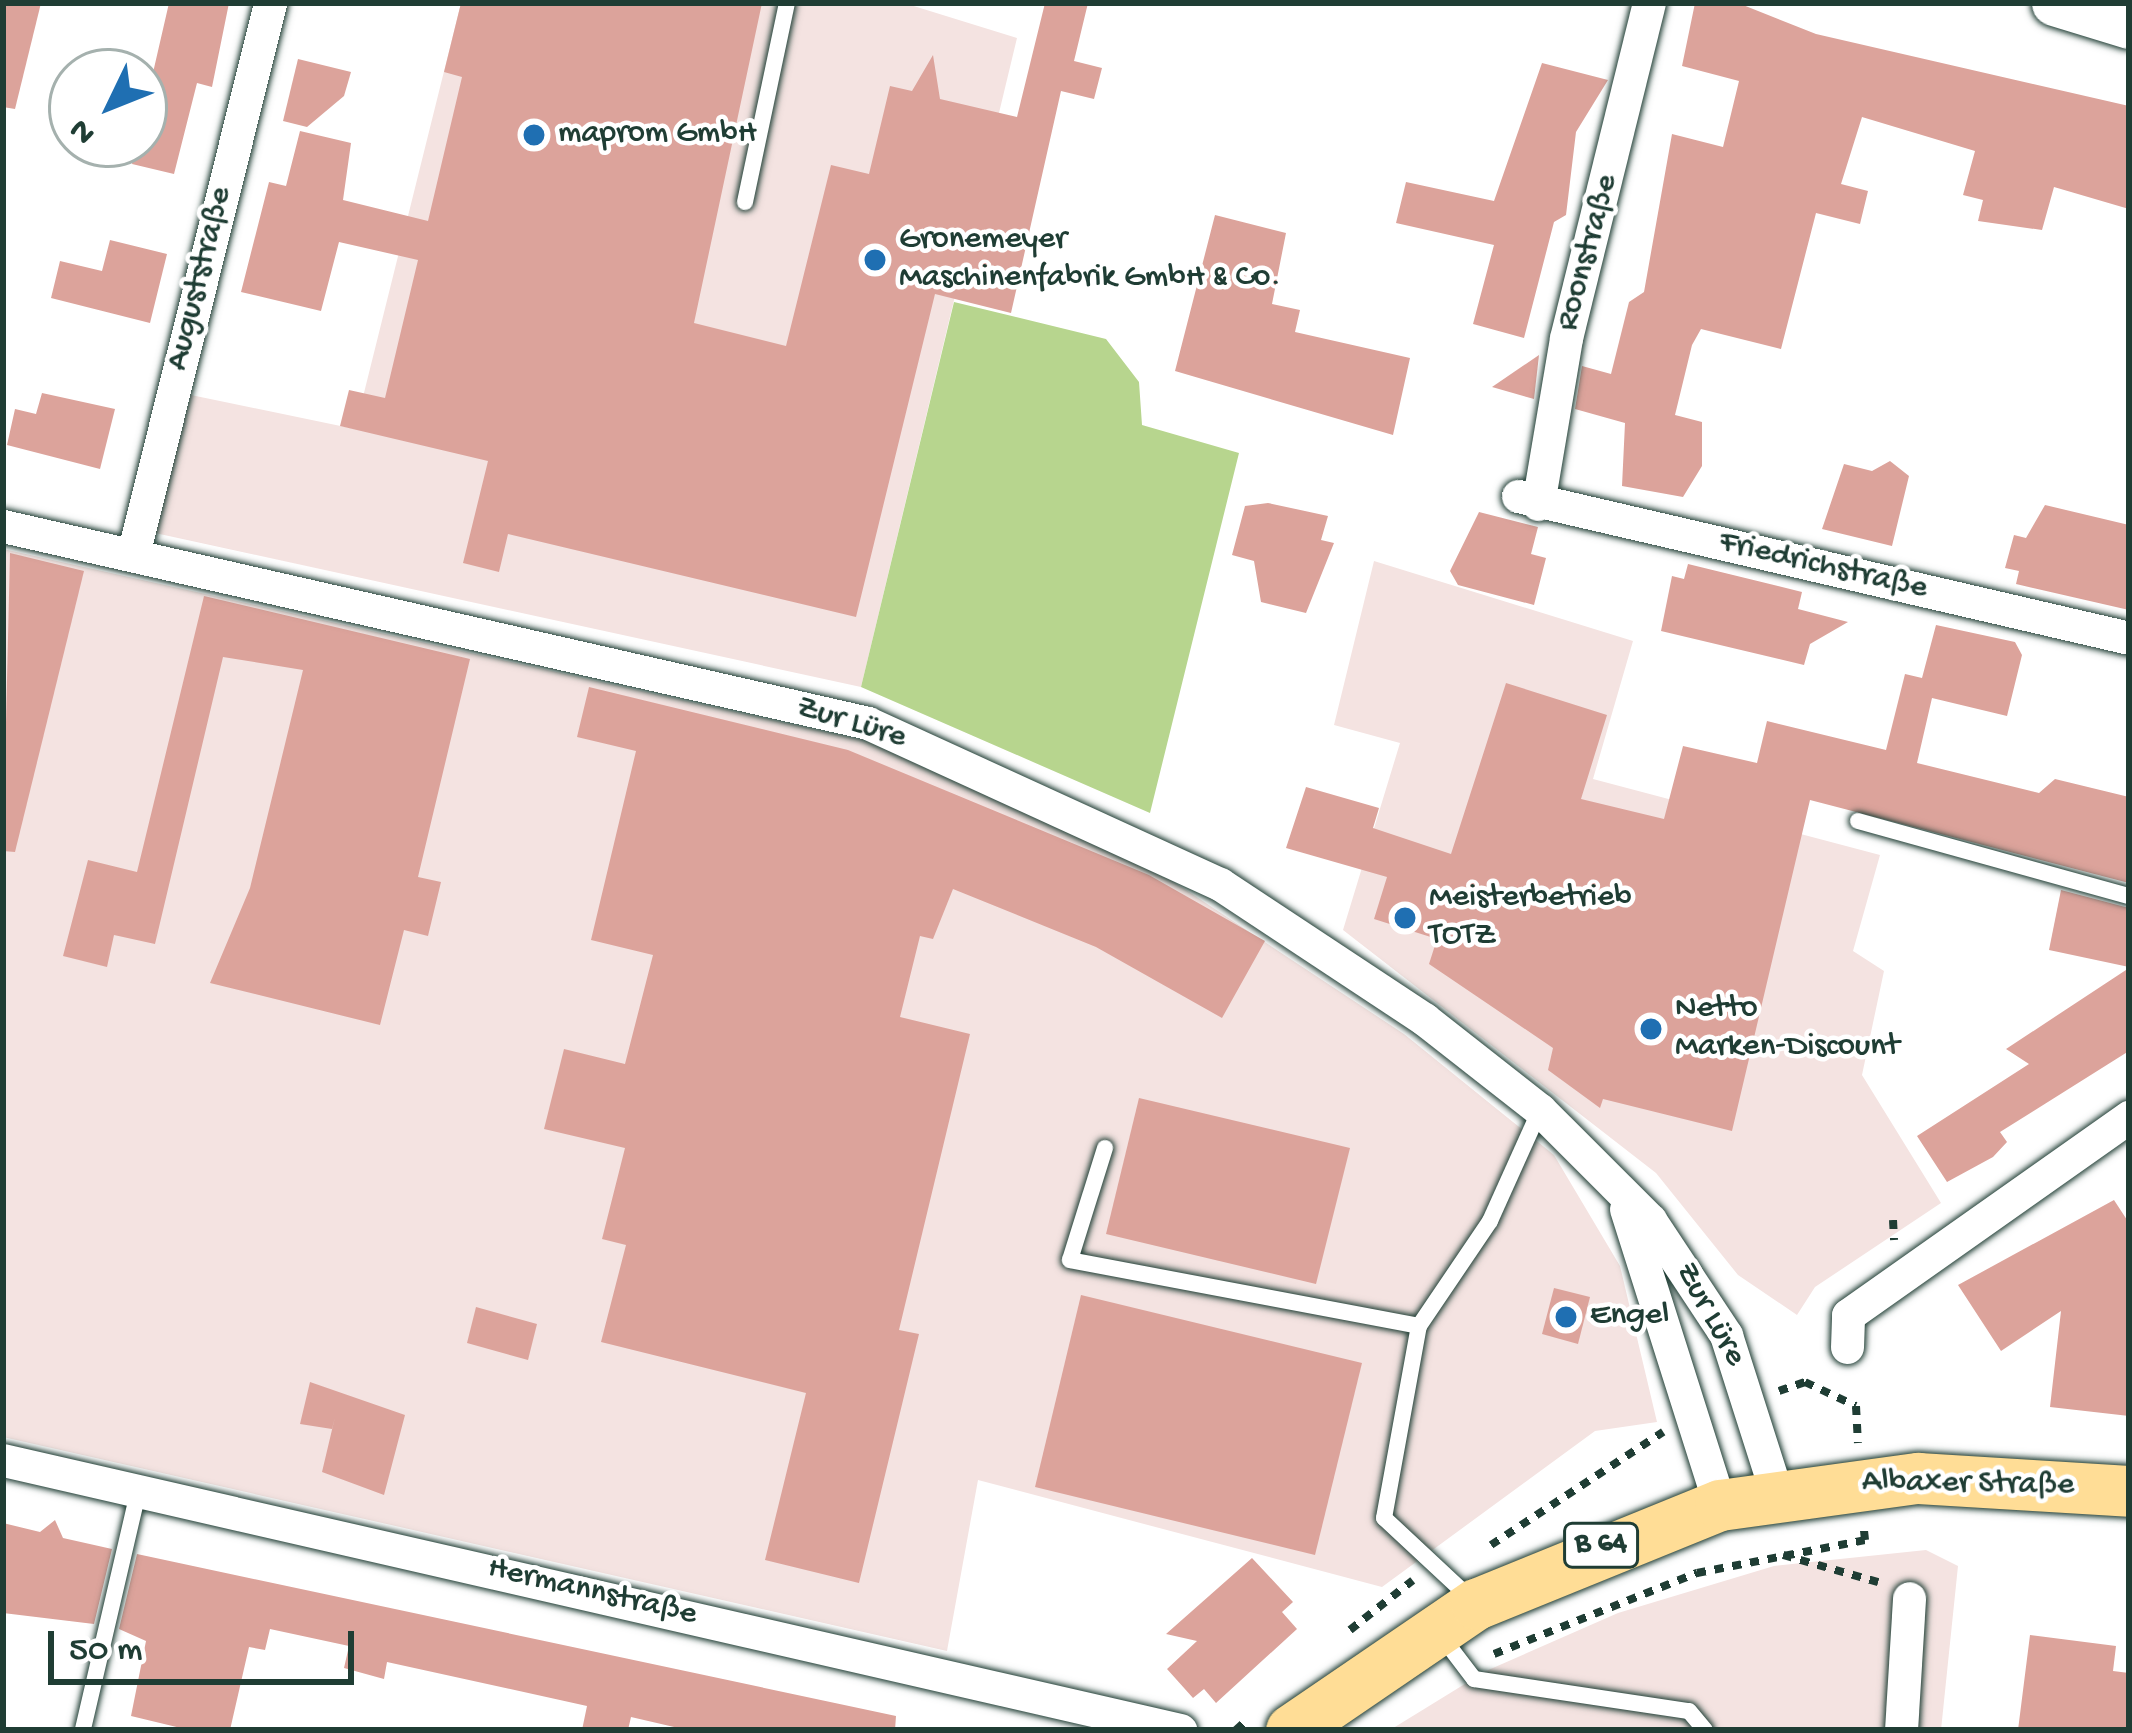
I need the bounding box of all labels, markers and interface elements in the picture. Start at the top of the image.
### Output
north arrow [48,48,168,168]
text: N [63,110,105,151]
place label: maprom GmbH [558,115,757,155]
marker: maprom GmbH [521,122,547,148]
street label: Roonstraße [1549,171,1629,335]
street label: Auguststraße [159,183,243,375]
place label: Gronemeyer Maschinenfabrik GmbH & Co. [899,221,1281,299]
marker: Gronemeyer Maschinenfabrik GmbH & Co. [862,247,888,273]
street label: Friedrichstraße [1715,524,1931,610]
street label: Zur Lüre [791,689,911,759]
place label: Meisterbetrieb TOTZ [1429,879,1632,957]
marker: Meisterbetrieb TOTZ [1392,905,1418,931]
place label: Netto Marken-Discount [1675,990,1899,1068]
marker: Netto Marken-Discount [1638,1016,1664,1042]
street label: Zur Lüre [1664,1256,1754,1374]
place label: Engel [1590,1297,1669,1337]
marker: Engel [1553,1304,1579,1330]
street label: Albaxer Straße [1862,1463,2074,1507]
road number: B 64 [1562,1521,1640,1569]
street label: Hermannstraße [484,1550,700,1636]
scale bar [54,1607,360,1681]
text: 50 m [69,1630,142,1673]

